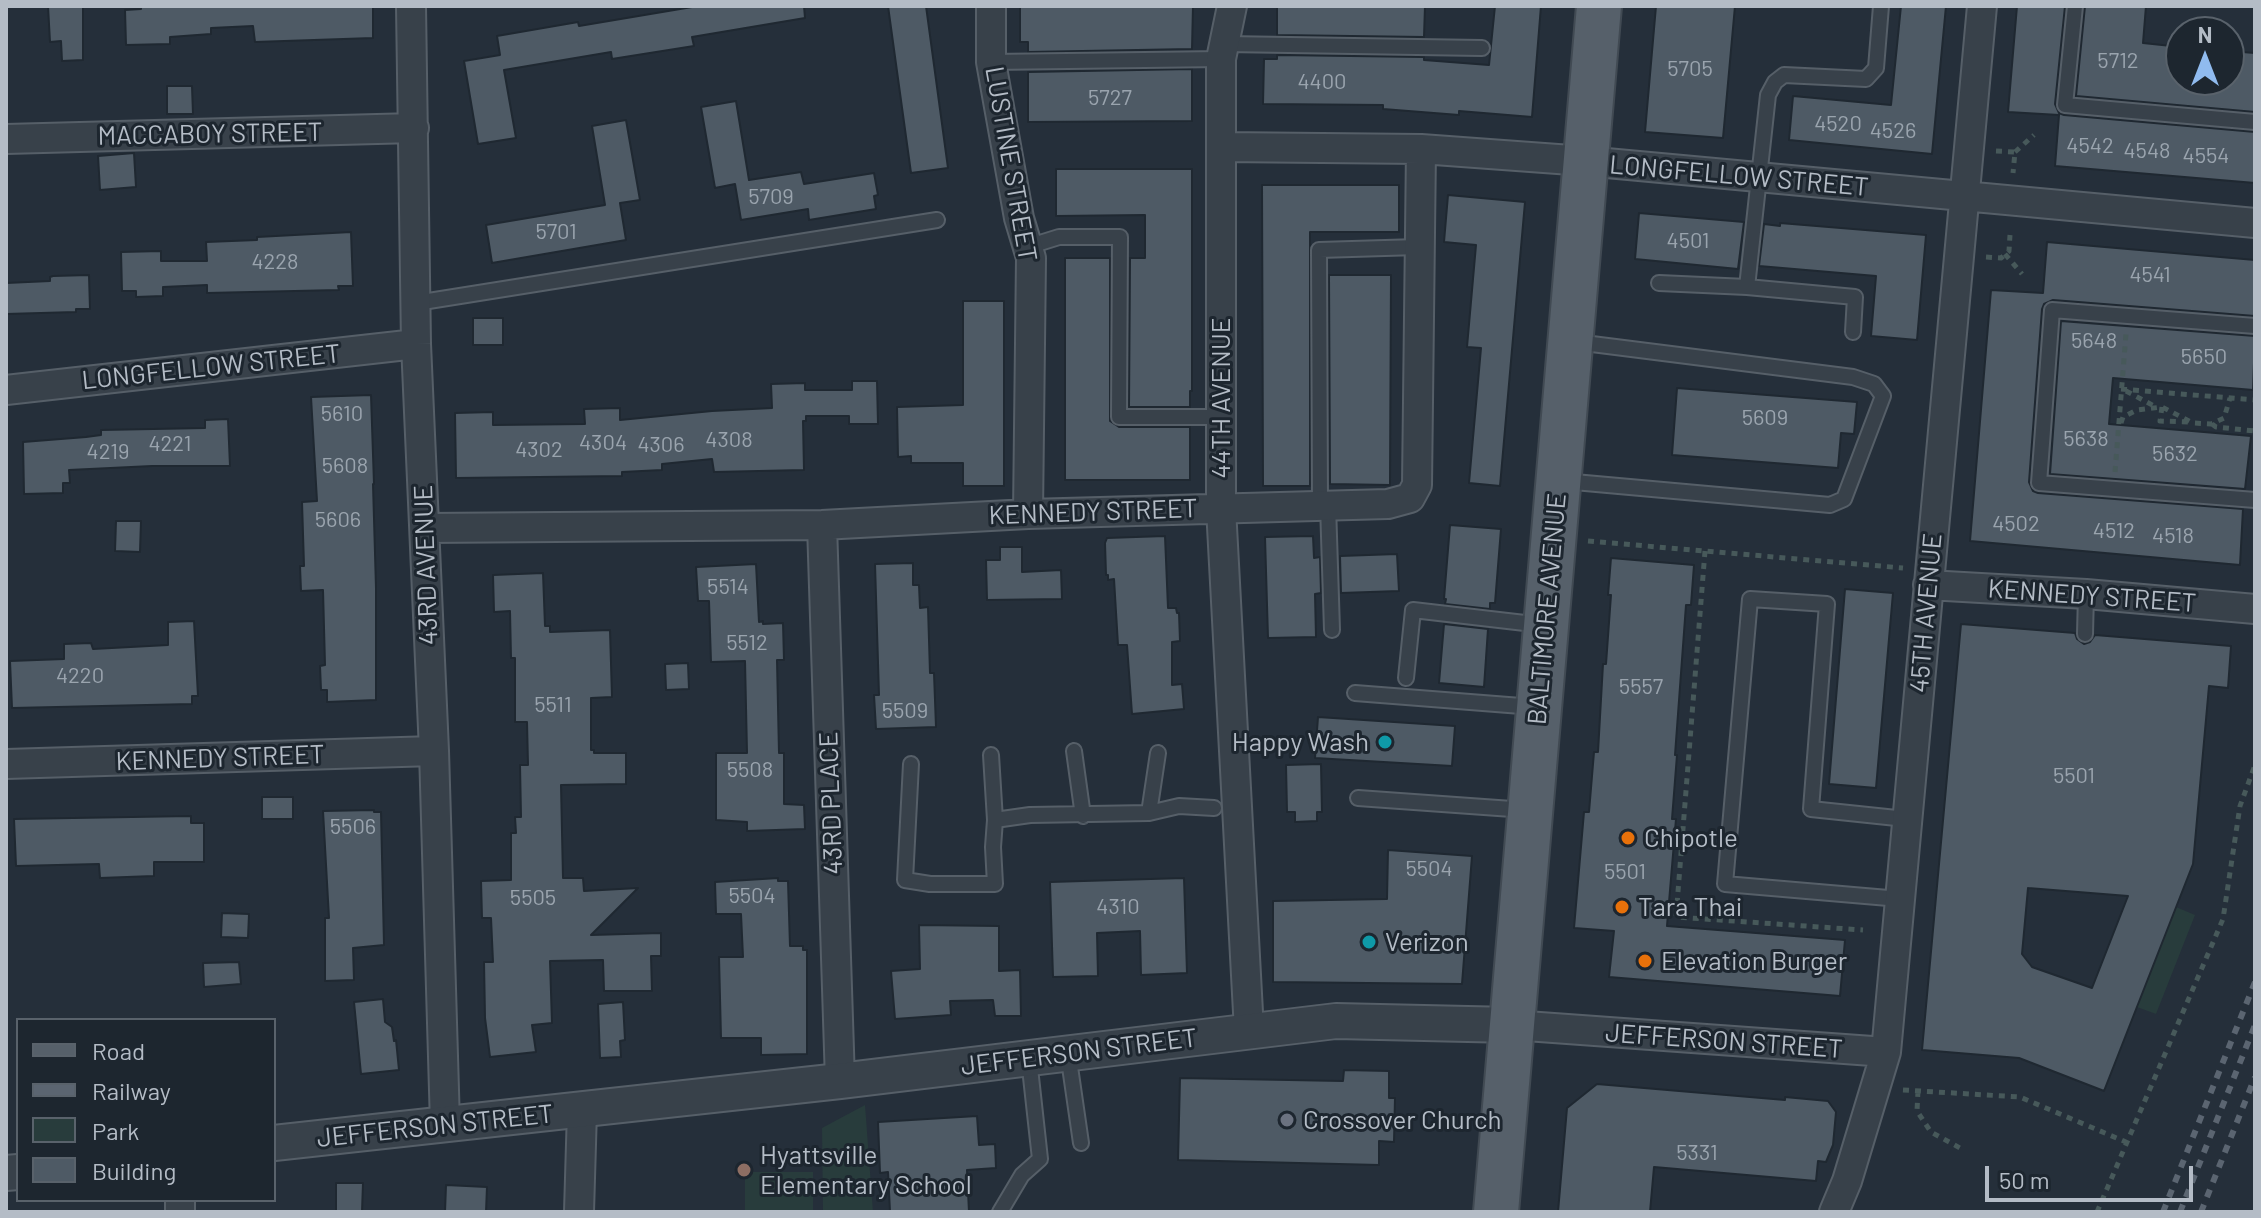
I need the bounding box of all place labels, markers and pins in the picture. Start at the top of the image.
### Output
place label: Happy Wash [1232,726,1369,758]
marker: Happy Wash [1376,733,1394,751]
place label: Chipotle [1644,822,1738,854]
marker: Chipotle [1619,829,1637,847]
place label: Tara Thai [1638,891,1742,923]
marker: Tara Thai [1613,898,1631,916]
place label: Verizon [1385,926,1469,958]
marker: Verizon [1360,933,1378,951]
place label: Elevation Burger [1661,945,1847,977]
marker: Elevation Burger [1636,952,1654,970]
place label: Crossover Church [1303,1104,1502,1136]
marker: Crossover Church [1278,1111,1296,1129]
place label: Hyattsville Elementary School [760,1139,972,1200]
marker: Hyattsville Elementary School [735,1161,753,1179]

